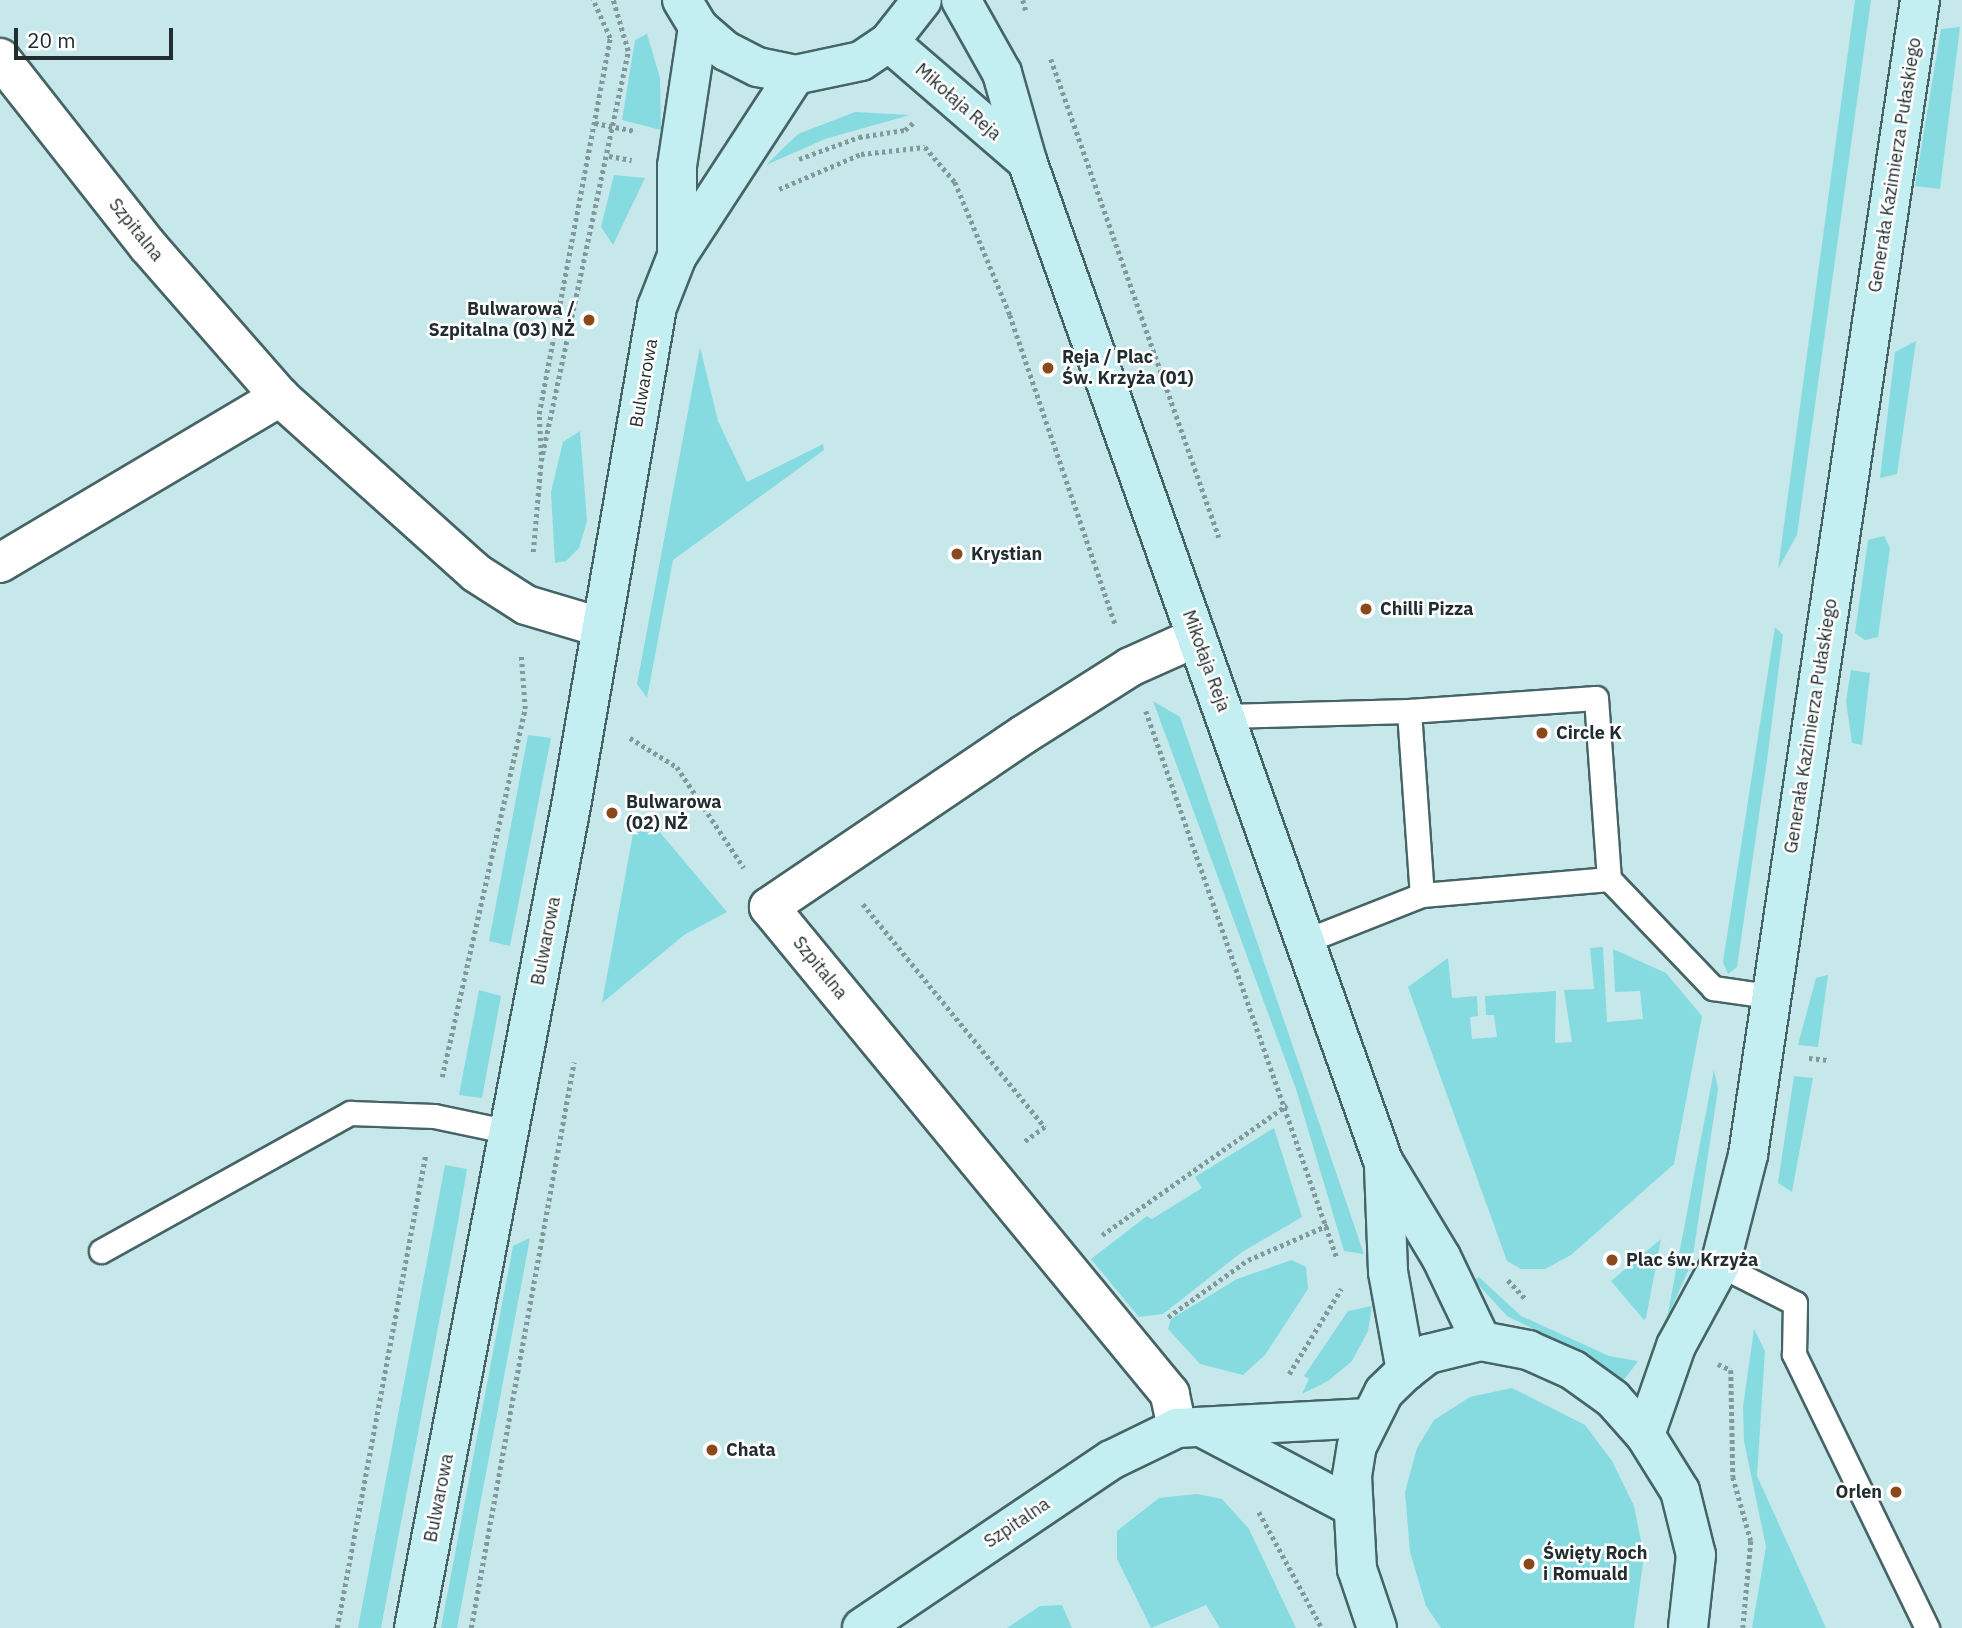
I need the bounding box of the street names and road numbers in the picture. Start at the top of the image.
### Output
street label: Generała Kazimierza Pułaskiego [1864,36,1926,294]
street label: Mikołaja Reja [911,59,1005,145]
street label: Szpitalna [104,194,168,266]
street label: Bulwarowa [626,337,662,429]
street label: Generała Kazimierza Pułaskiego [1780,597,1842,855]
street label: Mikołaja Reja [1178,607,1234,715]
street label: Bulwarowa [527,895,565,987]
street label: Szpitalna [788,932,852,1004]
street label: Bulwarowa [420,1452,458,1544]
street label: Szpitalna [980,1493,1054,1553]

